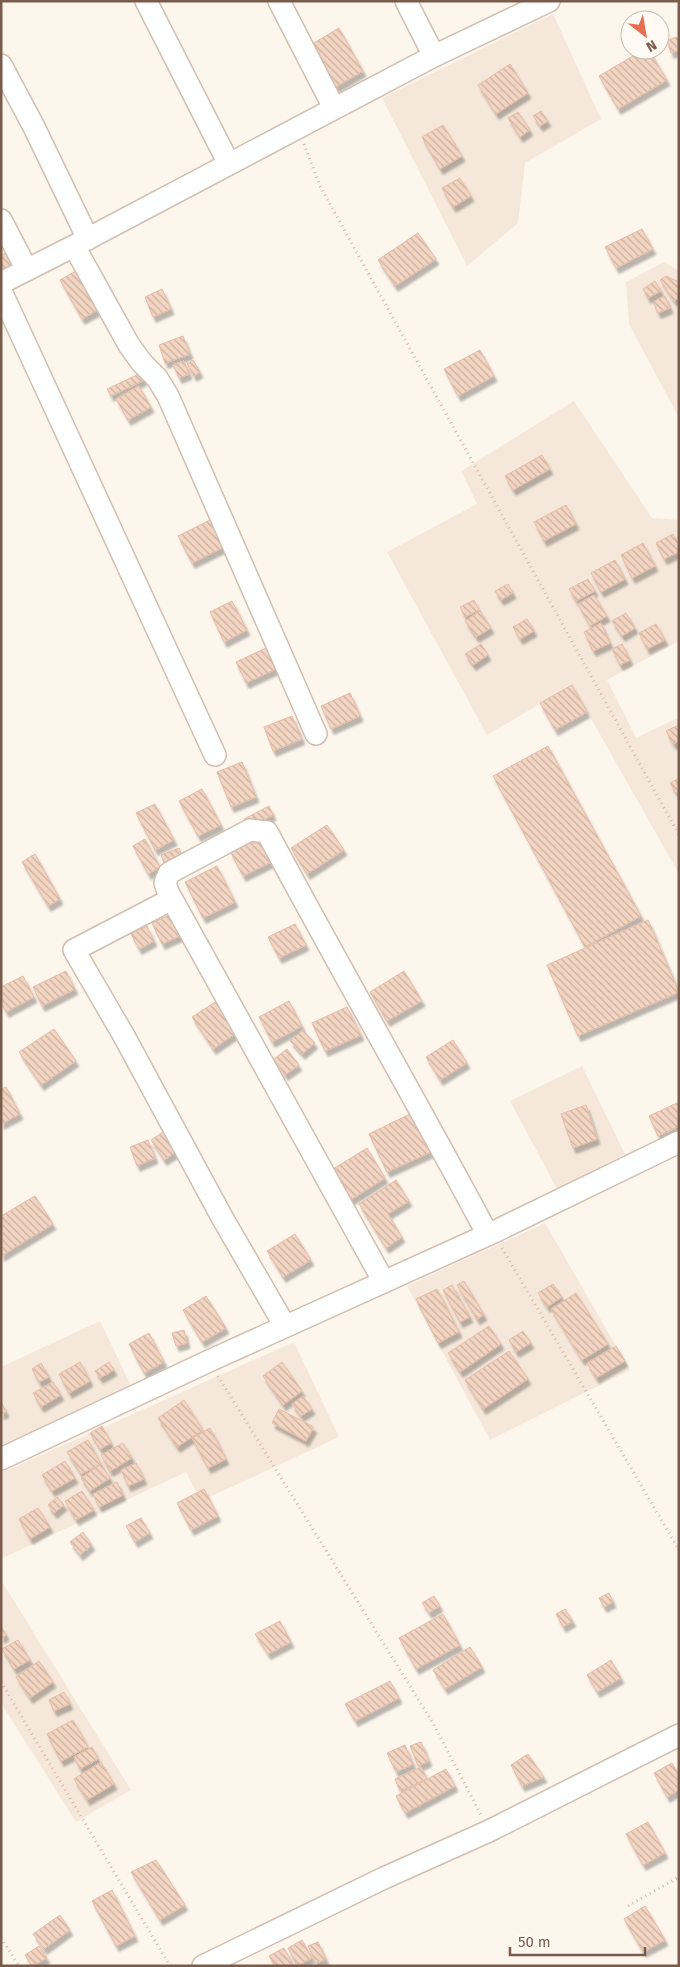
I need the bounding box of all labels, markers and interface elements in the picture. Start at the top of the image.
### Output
north arrow [620,10,670,60]
text: N [643,36,660,55]
scale bar [510,1924,645,1956]
text: 50 m [518,1933,551,1951]

